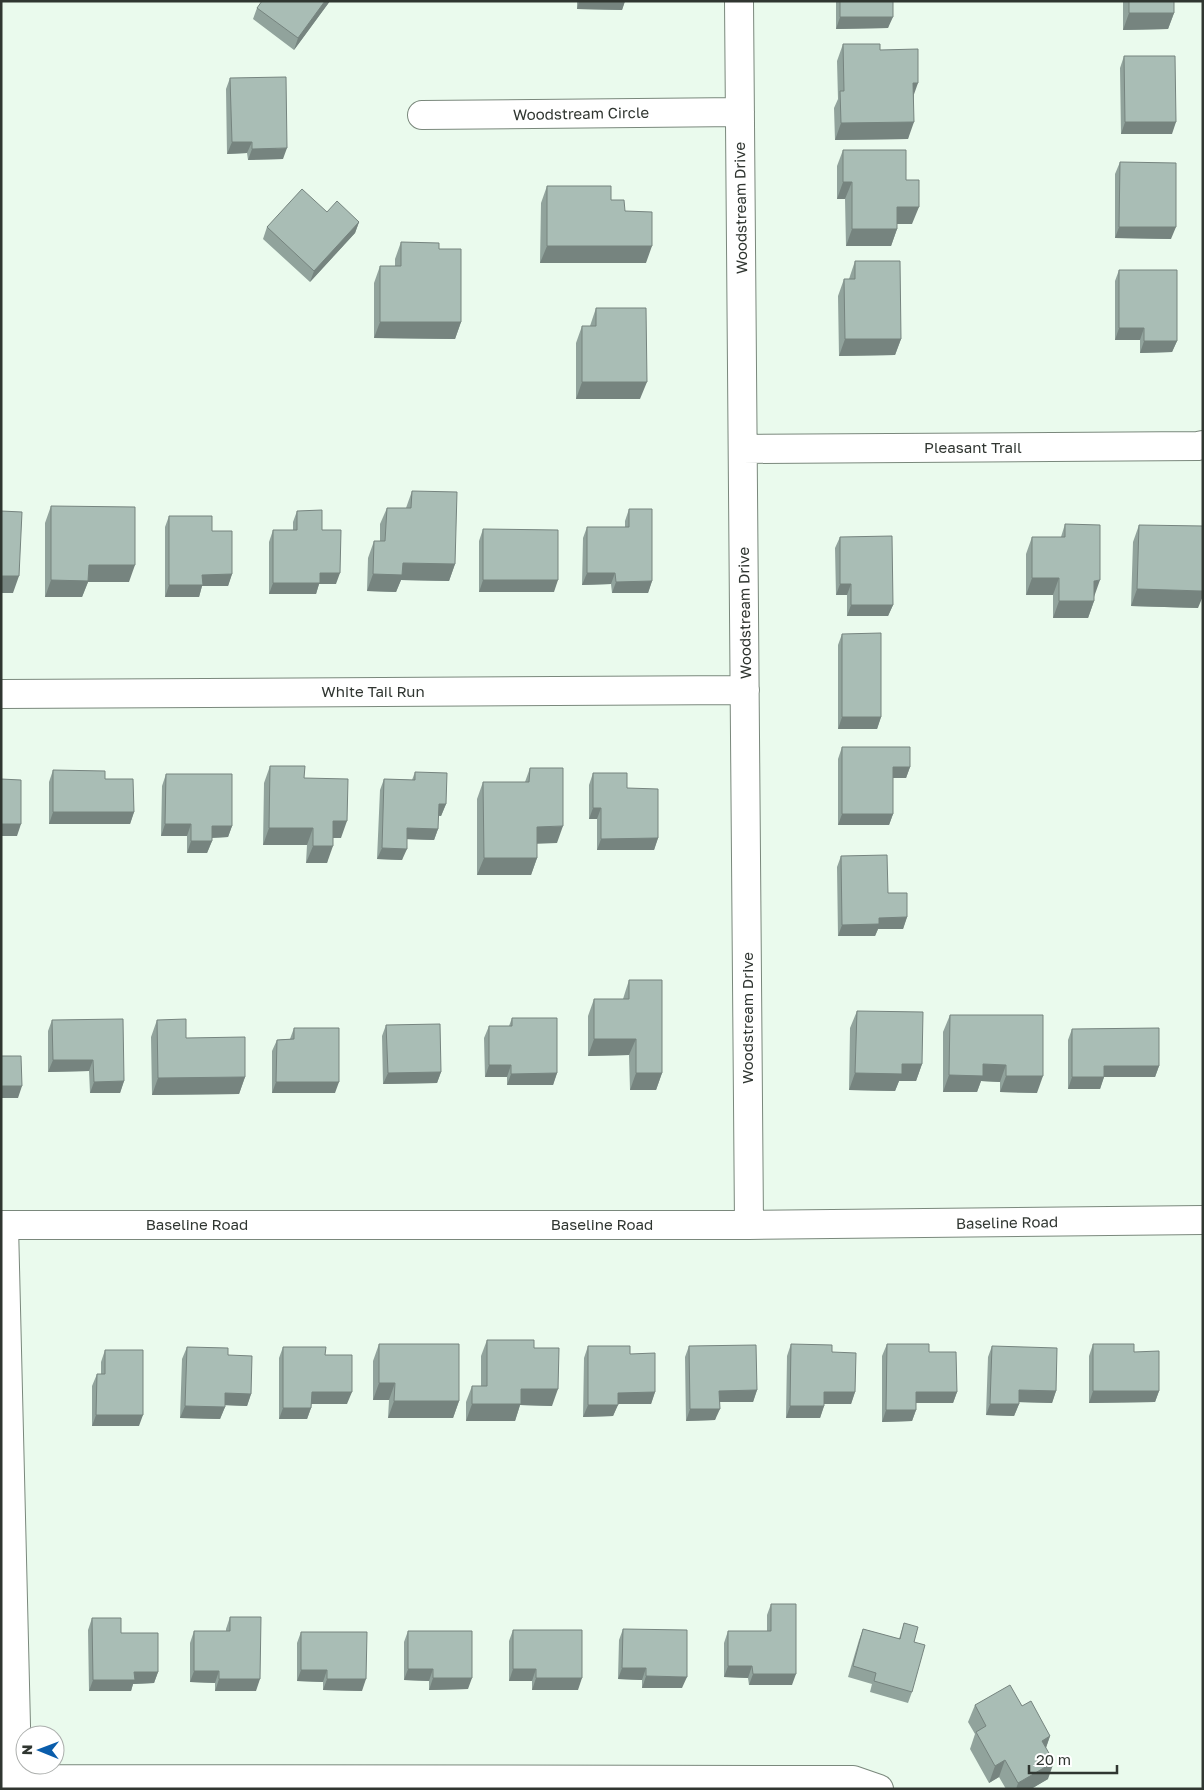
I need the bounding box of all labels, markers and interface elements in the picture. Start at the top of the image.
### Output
street label: Woodstream Circle [513,103,650,123]
street label: Woodstream Drive [730,142,750,274]
street label: Pleasant Trail [924,438,1022,456]
street label: Woodstream Drive [734,547,754,679]
street label: White Tail Run [321,682,425,700]
street label: Woodstream Drive [738,952,756,1084]
street label: Baseline Road [956,1212,1058,1232]
street label: Baseline Road [146,1215,248,1233]
street label: Baseline Road [551,1215,653,1233]
north arrow [15,1725,65,1775]
scale bar [1029,1742,1116,1774]
text: N [18,1744,35,1755]
text: 20 m [1036,1750,1071,1768]

